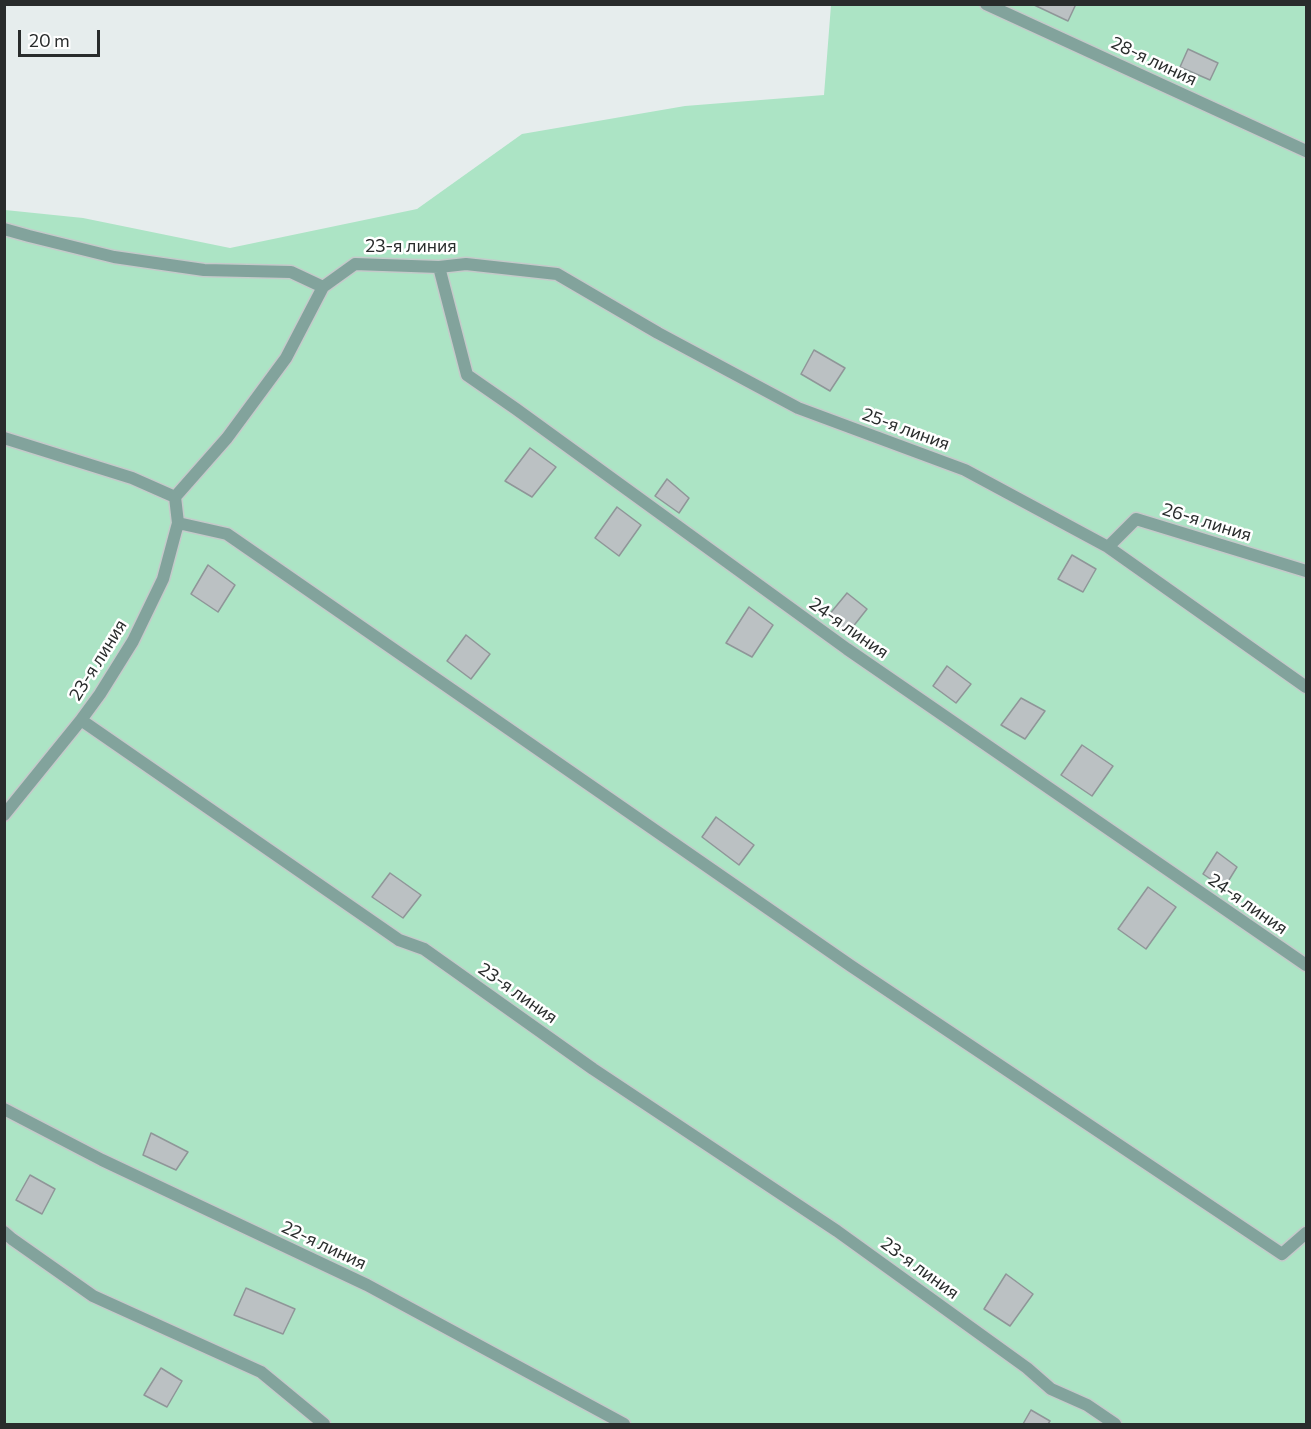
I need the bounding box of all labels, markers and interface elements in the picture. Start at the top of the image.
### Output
scale bar [21,18,104,56]
text: 20 m [29,29,70,51]
street label: 28-я линия [1108,32,1200,90]
street label: 23-я линия [365,235,457,257]
street label: 25-я линия [859,403,953,455]
street label: 26-я линия [1160,498,1254,546]
street label: 24-я линия [805,593,893,663]
street label: 23-я линия [65,615,131,705]
street label: 24-я линия [1204,869,1292,939]
street label: 23-я линия [474,958,562,1028]
street label: 22-я линия [278,1216,370,1274]
street label: 23-я линия [877,1232,963,1304]

